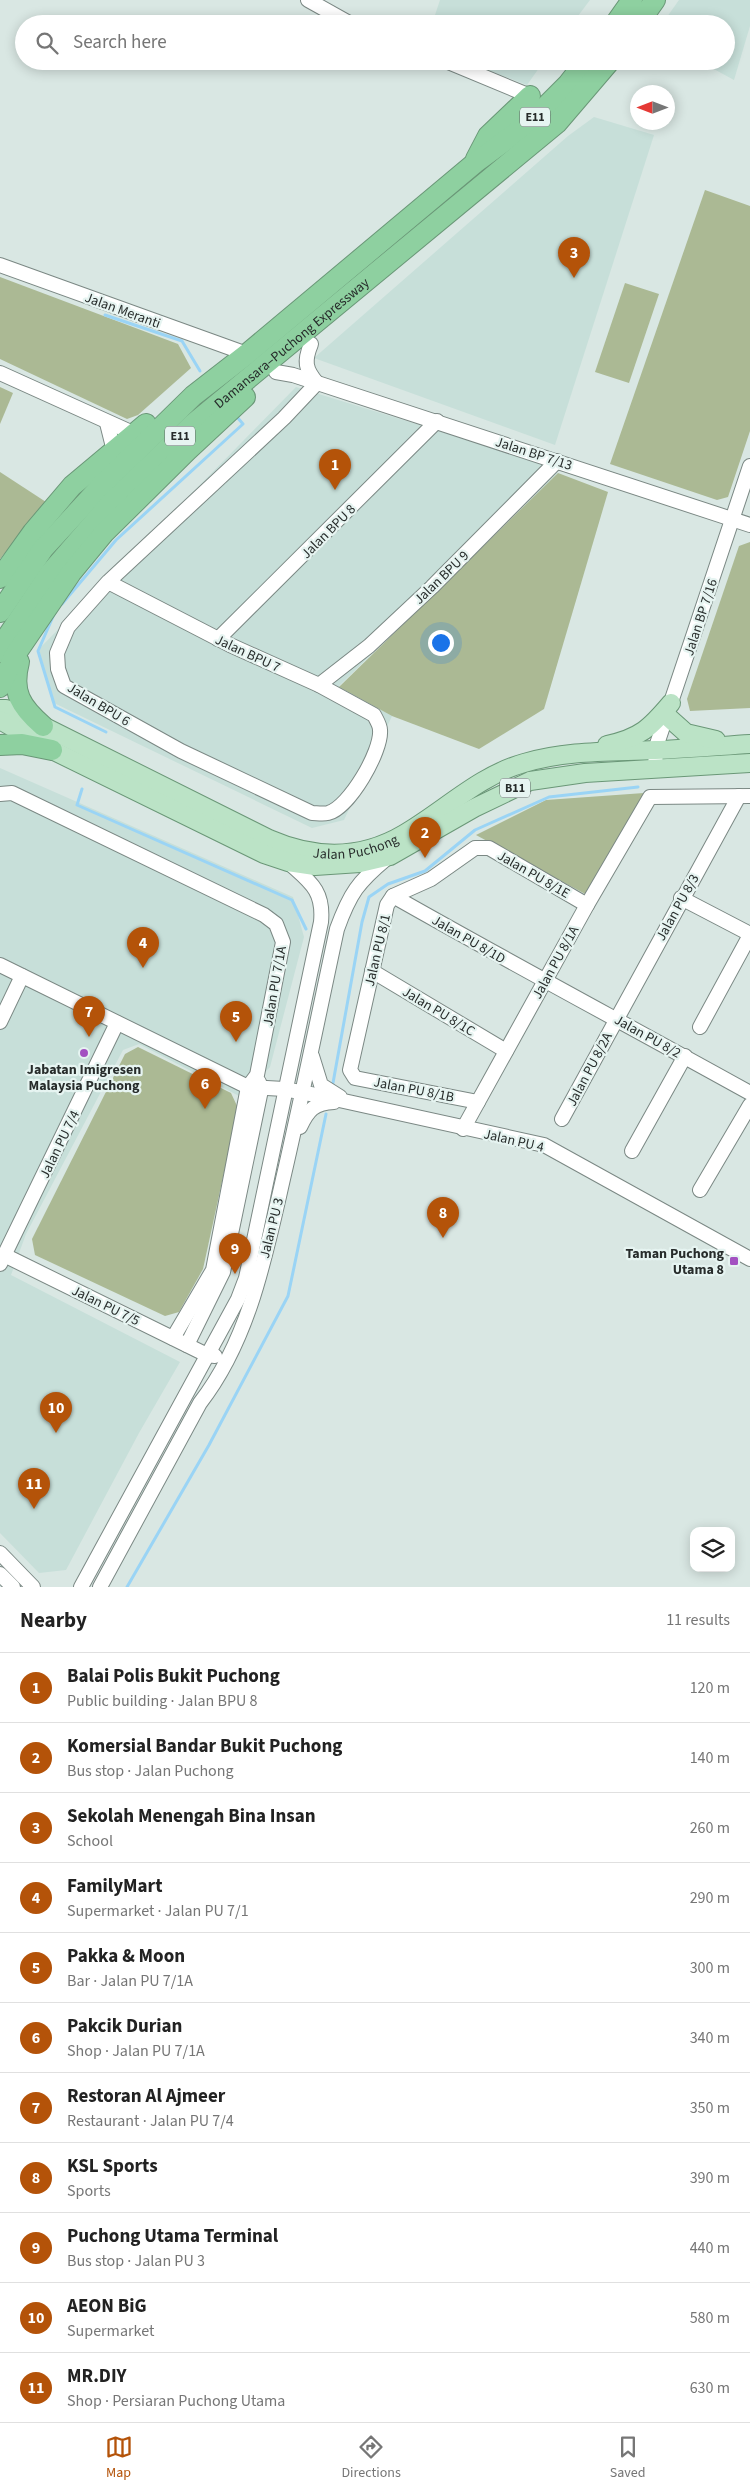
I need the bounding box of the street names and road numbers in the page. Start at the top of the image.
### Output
road number: E11 [520,108,550,126]
street label: Damansara–Puchong Expressway [210,273,374,414]
street label: Jalan Meranti [82,288,163,334]
road number: E11 [165,426,195,446]
street label: Jalan BP 7/13 [493,432,575,476]
street label: Jalan BPU 8 [297,500,360,563]
street label: Jalan BPU 9 [410,546,474,609]
street label: Jalan BP 7/16 [679,576,723,658]
street label: Jalan BPU 7 [212,630,283,678]
street label: Jalan BPU 6 [63,678,134,731]
road number: B11 [500,778,530,798]
street label: Jalan Puchong [312,830,402,865]
street label: Jalan PU 8/1E [494,846,573,904]
street label: Jalan PU 8/3 [651,870,704,944]
street label: Jalan PU 8/1D [428,911,509,969]
street label: Jalan PU 8/1 [360,912,396,988]
street label: Jalan PU 8/1A [527,922,584,1003]
street label: Jalan PU 7/1A [258,944,292,1028]
street label: Jalan PU 8/1C [398,982,479,1041]
street label: Jalan PU 8/2 [611,1010,685,1063]
street label: Jalan PU 8/2A [562,1029,618,1110]
street label: Jalan PU 8/1B [372,1072,456,1108]
street label: Jalan PU 7/4 [35,1107,85,1182]
street label: Jalan PU 4 [482,1124,546,1158]
street label: Jalan PU 3 [255,1196,289,1261]
street label: Jalan PU 7/5 [68,1281,143,1331]

